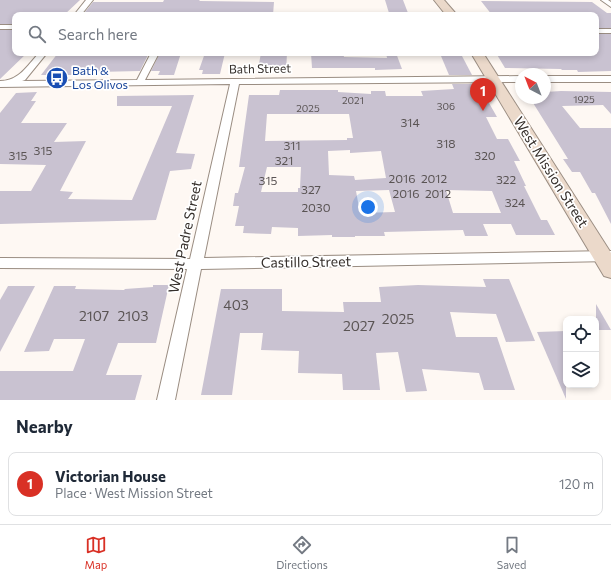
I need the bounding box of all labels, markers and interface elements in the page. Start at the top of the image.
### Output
search box [12,12,599,56]
icon: search [26,23,48,45]
text: Search here [58,25,137,43]
street label: Bath Street [229,60,291,76]
place label: Bath & Los Olivos [72,63,128,91]
bus stop icon: Bath & Los Olivos [44,65,70,91]
north arrow [515,68,551,104]
pin: 1 [470,78,496,111]
house number: 1925 [573,93,595,105]
house number: 2021 [342,94,364,106]
house number: 306 [437,100,455,112]
house number: 2025 [296,102,320,114]
street label: West Mission Street [510,113,593,230]
house number: 314 [400,115,420,129]
house number: 318 [436,136,456,150]
house number: 311 [283,138,301,152]
house number: 315 [34,143,53,157]
house number: 315 [9,148,28,162]
house number: 320 [474,148,496,162]
house number: 321 [275,153,293,167]
house number: 2016 [389,171,415,185]
house number: 2012 [421,171,447,185]
house number: 322 [496,172,516,186]
house number: 315 [259,173,278,187]
street label: West Padre Street [164,179,205,295]
house number: 327 [301,182,321,196]
house number: 2016 [393,186,419,200]
house number: 2012 [425,186,451,200]
house number: 324 [505,195,525,209]
your location [358,197,378,217]
house number: 2030 [301,200,331,214]
street label: Castillo Street [261,252,352,271]
house number: 403 [223,296,249,313]
house number: 2107 [79,307,109,324]
house number: 2103 [118,307,148,324]
house number: 2025 [382,310,414,327]
map controls [563,316,599,388]
button: locate [563,316,599,352]
house number: 2027 [343,317,375,334]
button: layers [563,352,599,388]
text: Nearby [16,416,73,437]
text: Victorian House [55,467,166,485]
text: 1 [27,476,33,492]
text: 120 m [559,476,594,492]
text: Place · West Mission Street [55,485,213,501]
tab: Map [85,534,107,571]
tab: Directions [276,534,328,571]
tab: Saved [497,534,526,571]

